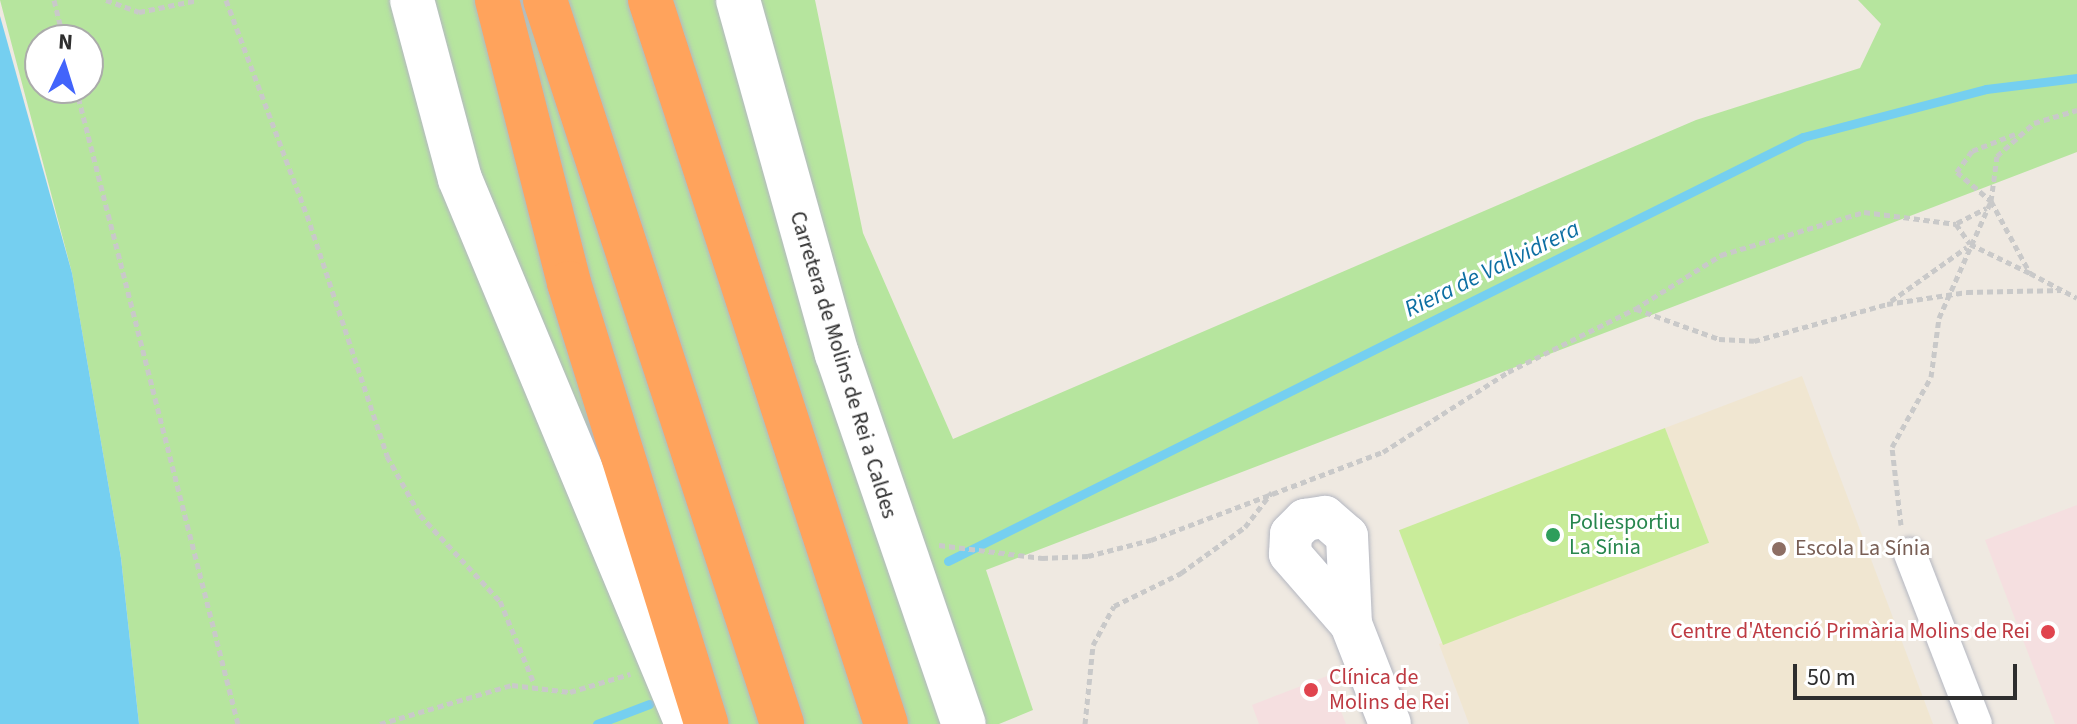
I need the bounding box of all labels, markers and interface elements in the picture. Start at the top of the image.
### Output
north arrow [24,24,104,104]
text: N [57,26,74,59]
street label: Carretera de Molins de Rei a Caldes [784,208,902,522]
water label: Riera de Vallvidrera [1400,214,1584,324]
place label: Poliesportiu La Sínia [1569,509,1681,560]
marker: Poliesportiu La Sínia [1544,526,1562,544]
place label: Escola La Sínia [1795,536,1930,562]
marker: Escola La Sínia [1770,540,1788,558]
place label: Centre d'Atenció Primària Molins de Rei [1670,619,2030,645]
marker: Centre d'Atenció Primària Molins de Rei [2037,621,2059,643]
scale bar [1797,648,2021,698]
text: 50 m [1807,660,1856,695]
place label: Clínica de Molins de Rei [1329,664,1450,716]
marker: Clínica de Molins de Rei [1300,679,1322,701]

